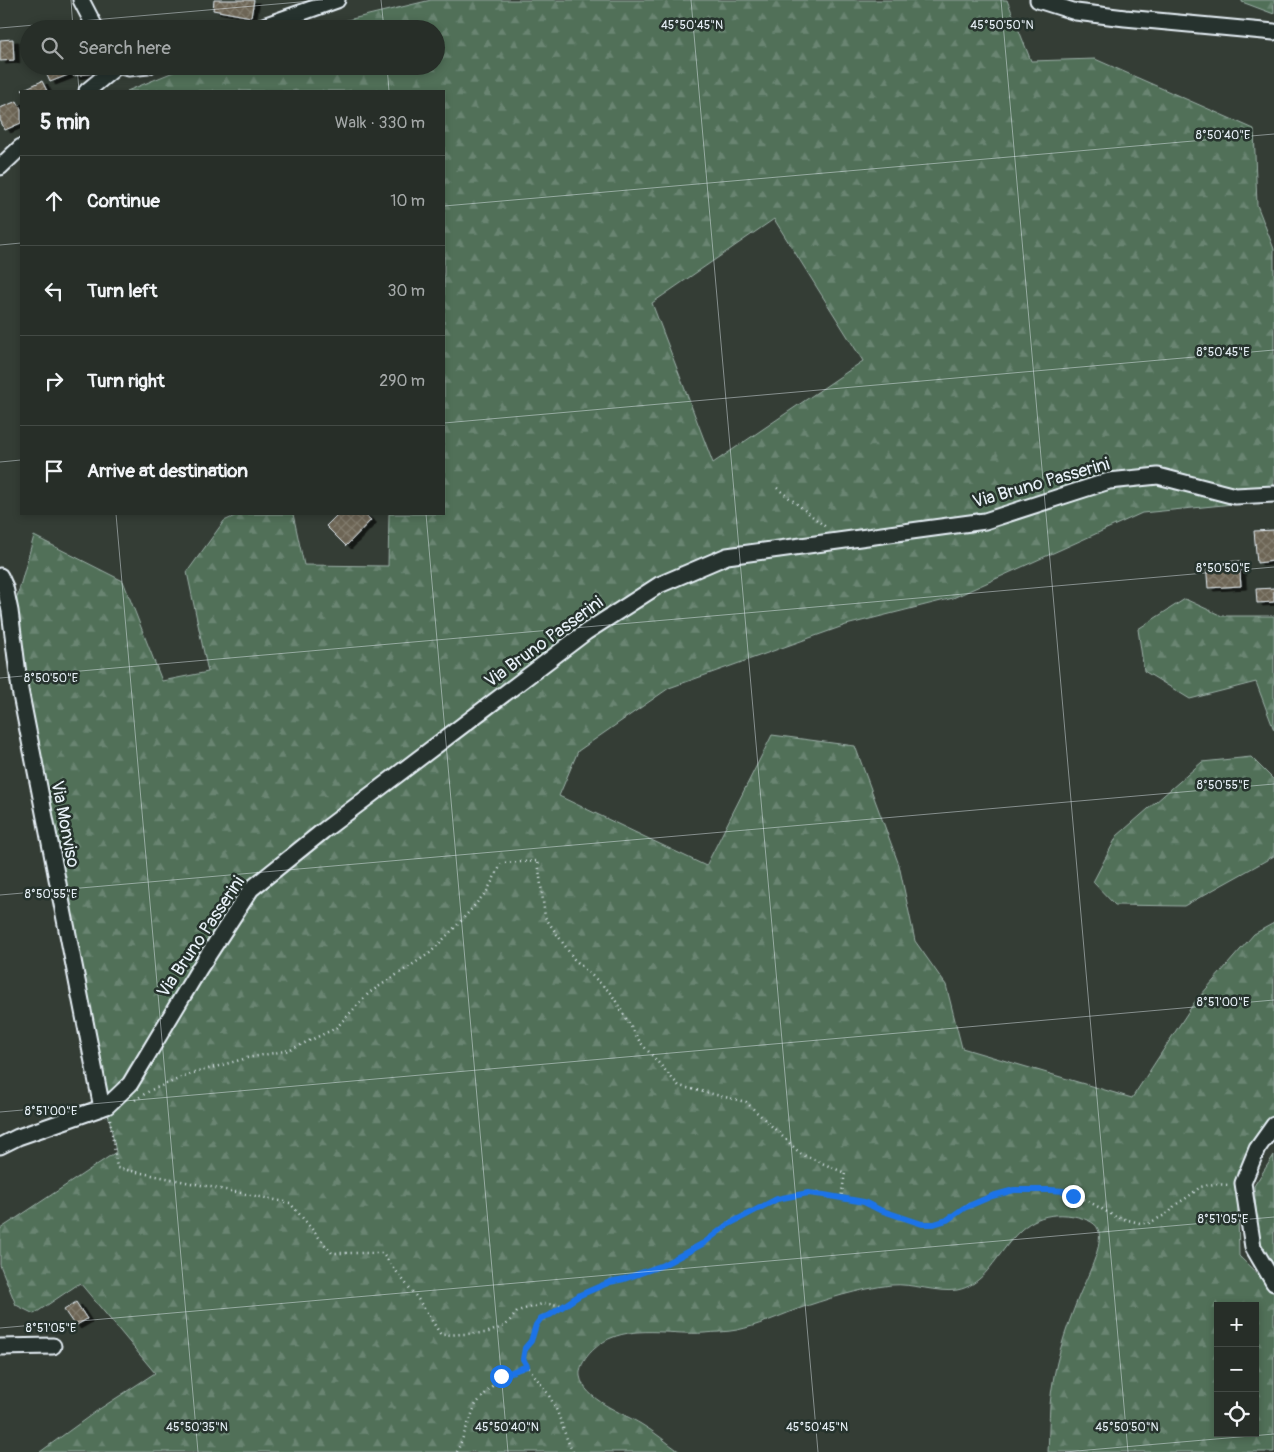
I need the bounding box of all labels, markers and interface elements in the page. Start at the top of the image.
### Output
text: 45°50'45"N [661,18,723,33]
text: 45°50'50"N [970,18,1034,33]
search box [20,20,445,75]
icon: search [38,34,66,62]
text: Search here [78,36,171,60]
text: 5 min [40,109,90,136]
text: Walk · 330 m [335,113,425,133]
text: 8°50'40"E [1196,128,1250,143]
icon: ahead [40,187,68,215]
text: Continue [87,189,160,213]
text: 10 m [390,191,425,211]
icon: left [40,277,68,305]
text: Turn left [87,279,157,303]
text: 30 m [387,281,425,301]
text: 8°50'45"E [1197,345,1249,360]
icon: right [40,367,68,395]
text: Turn right [87,369,165,393]
text: 290 m [379,371,425,391]
street label: Via Bruno Passerini [970,452,1112,514]
icon: arrive [40,457,68,485]
text: Arrive at destination [87,459,248,483]
text: 8°50'50"E [1196,561,1250,576]
street label: Via Bruno Passerini [480,591,608,693]
text: 8°50'50"E [24,671,78,686]
text: 8°50'55"E [1197,778,1249,793]
street label: Via Monviso [45,779,85,870]
street label: Via Bruno Passerini [152,872,250,1002]
text: 8°50'55"E [25,887,77,902]
text: 8°51'00"E [1197,995,1249,1010]
text: 8°51'00"E [25,1104,77,1119]
route end [1062,1185,1085,1208]
text: 8°51'05"E [1198,1212,1248,1227]
map controls [1214,1302,1259,1437]
button: + [1214,1302,1259,1347]
text: 8°51'05"E [26,1321,76,1336]
button: − [1214,1347,1259,1392]
route start [490,1365,513,1388]
button: locate [1214,1392,1259,1437]
text: 45°50'35"N [166,1420,228,1435]
text: 45°50'40"N [475,1420,539,1435]
text: 45°50'45"N [786,1420,848,1435]
text: 45°50'50"N [1095,1420,1159,1435]

